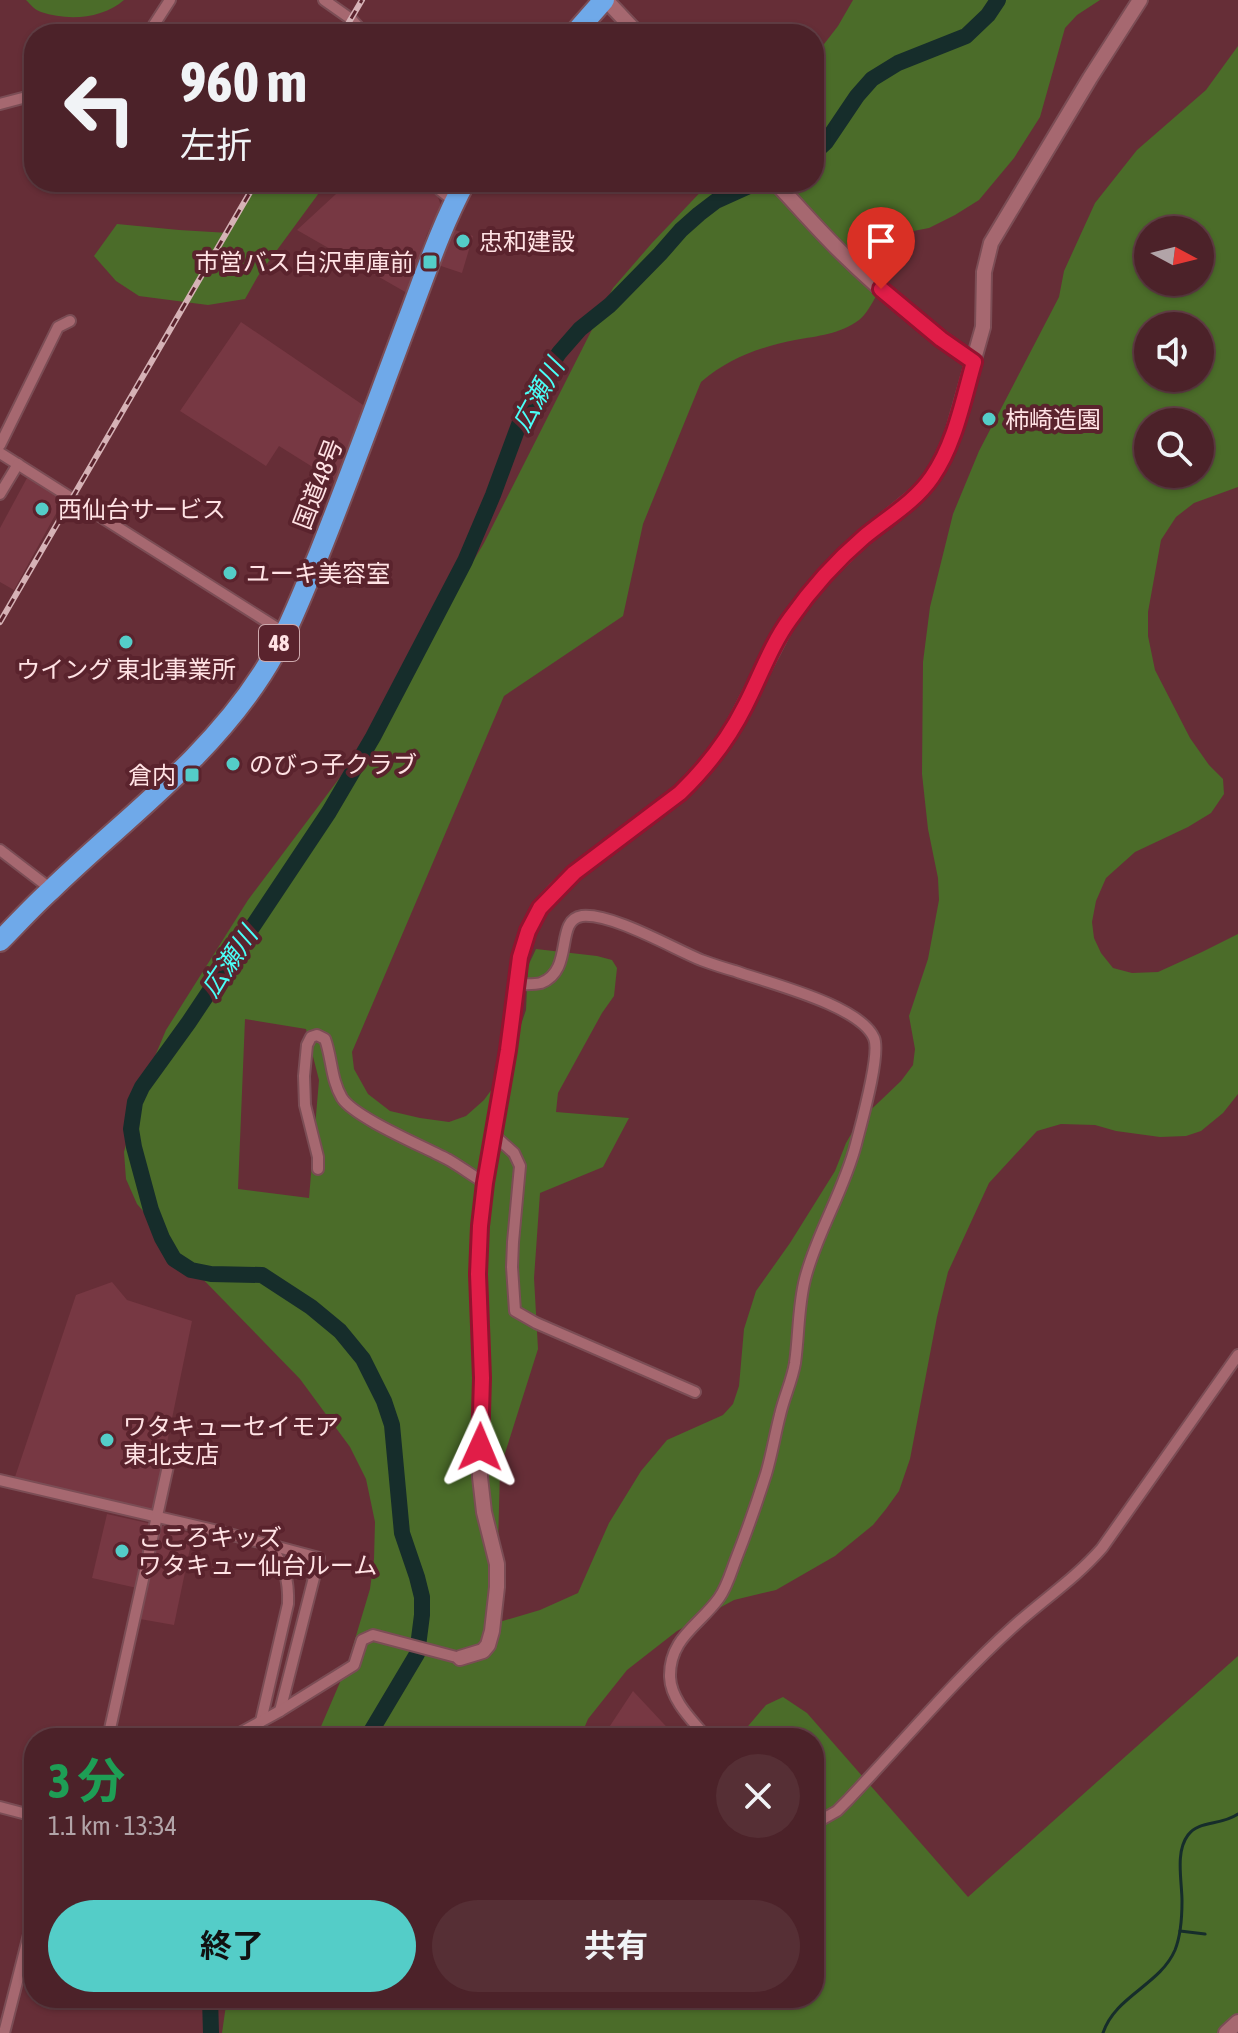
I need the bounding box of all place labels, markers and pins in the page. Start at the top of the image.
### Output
pin [847,207,915,289]
place label: 忠和建設 [479,228,575,255]
marker: 忠和建設 [454,232,472,250]
place label: 市営バス 白沢車庫前 [195,249,414,276]
marker: 市営バス 白沢車庫前 [421,253,439,271]
place label: 柿崎造園 [1005,406,1101,433]
marker: 柿崎造園 [980,410,998,428]
place label: 西仙台サービス [58,496,226,523]
marker: 西仙台サービス [33,500,51,518]
place label: ユーキ美容室 [246,560,390,587]
marker: ユーキ美容室 [221,564,239,582]
marker: ウイング 東北事業所 [117,633,135,651]
place label: ウイング 東北事業所 [16,656,236,683]
place label: のびっ子クラブ [249,751,417,778]
marker: のびっ子クラブ [224,755,242,773]
place label: 倉内 [128,762,176,789]
marker: 倉内 [183,766,201,784]
place label: ワタキューセイモア 東北支店 [123,1413,339,1468]
marker: ワタキューセイモア 東北支店 [98,1431,116,1449]
place label: こころキッズ ワタキュー仙台ルーム [138,1524,377,1579]
marker: こころキッズ ワタキュー仙台ルーム [113,1542,131,1560]

